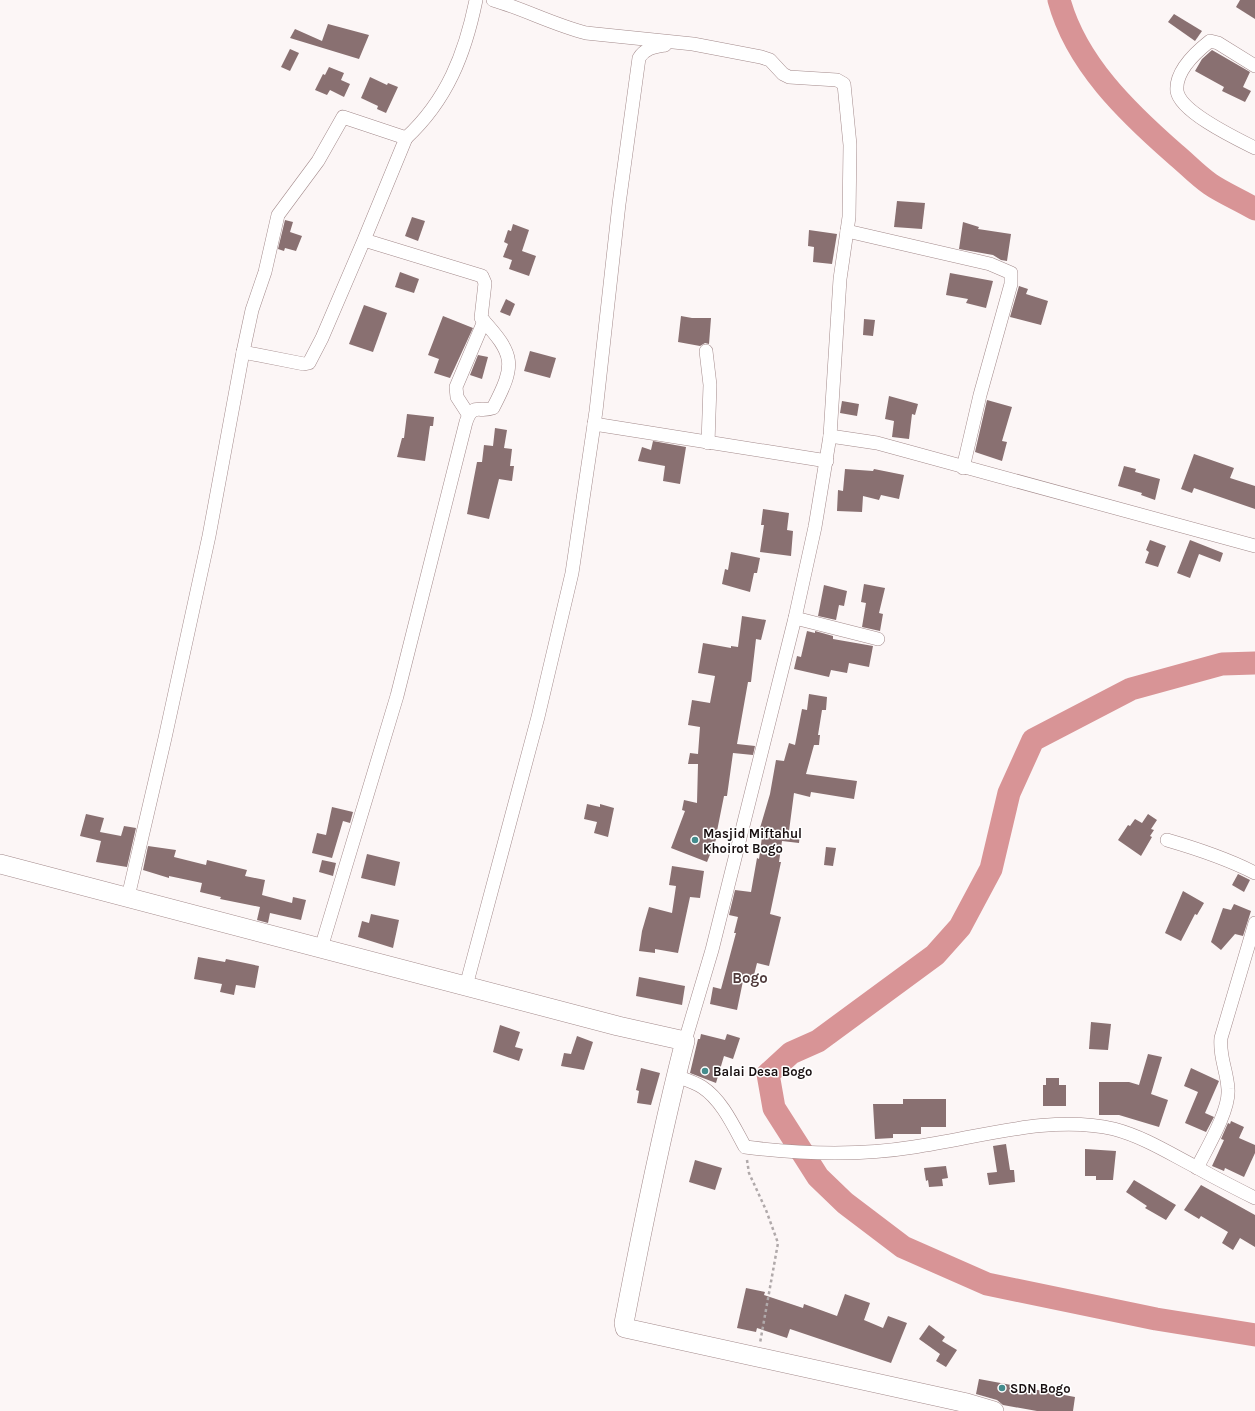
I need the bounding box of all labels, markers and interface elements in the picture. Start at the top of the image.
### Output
place label: Masjid Miftahul Khoirot Bogo [703,826,802,856]
marker: Masjid Miftahul Khoirot Bogo [690,835,700,845]
district label: Bogo [732,969,768,987]
place label: Balai Desa Bogo [713,1064,812,1079]
marker: Balai Desa Bogo [700,1066,710,1076]
place label: SDN Bogo [1010,1381,1071,1396]
marker: SDN Bogo [997,1383,1007,1393]

